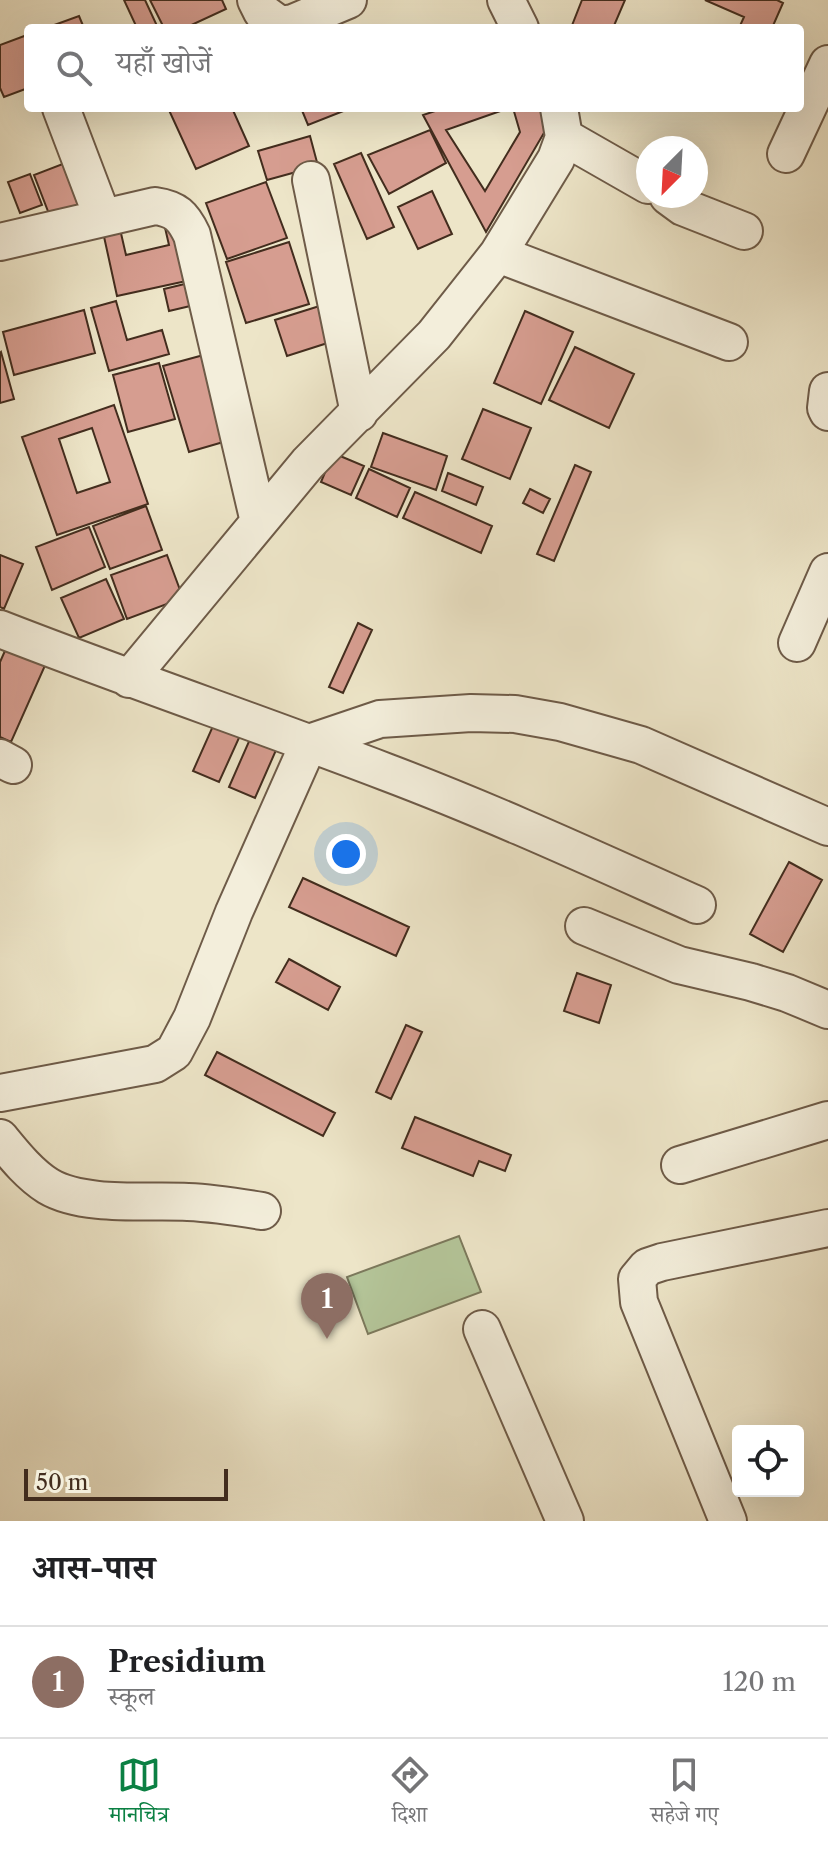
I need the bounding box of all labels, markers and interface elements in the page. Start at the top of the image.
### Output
search box [24,24,804,112]
text: यहाँ खोजें [116,44,212,81]
icon: search [52,46,96,90]
north arrow [636,136,708,208]
your location [326,834,366,874]
pin: 1 [301,1273,353,1339]
map controls [732,1425,804,1497]
button: locate [732,1425,804,1497]
scale bar [24,1465,228,1501]
text: 50 m [36,1469,88,1496]
text: आस-पास [32,1546,155,1588]
text: Presidium [108,1643,266,1680]
text: 1 [52,1666,64,1698]
text: 120 m [722,1666,796,1698]
text: स्कूल [108,1680,154,1712]
tab: मानचित्र [109,1753,169,1836]
tab: दिशा [388,1753,432,1836]
tab: सहेजे गए [650,1753,719,1836]

